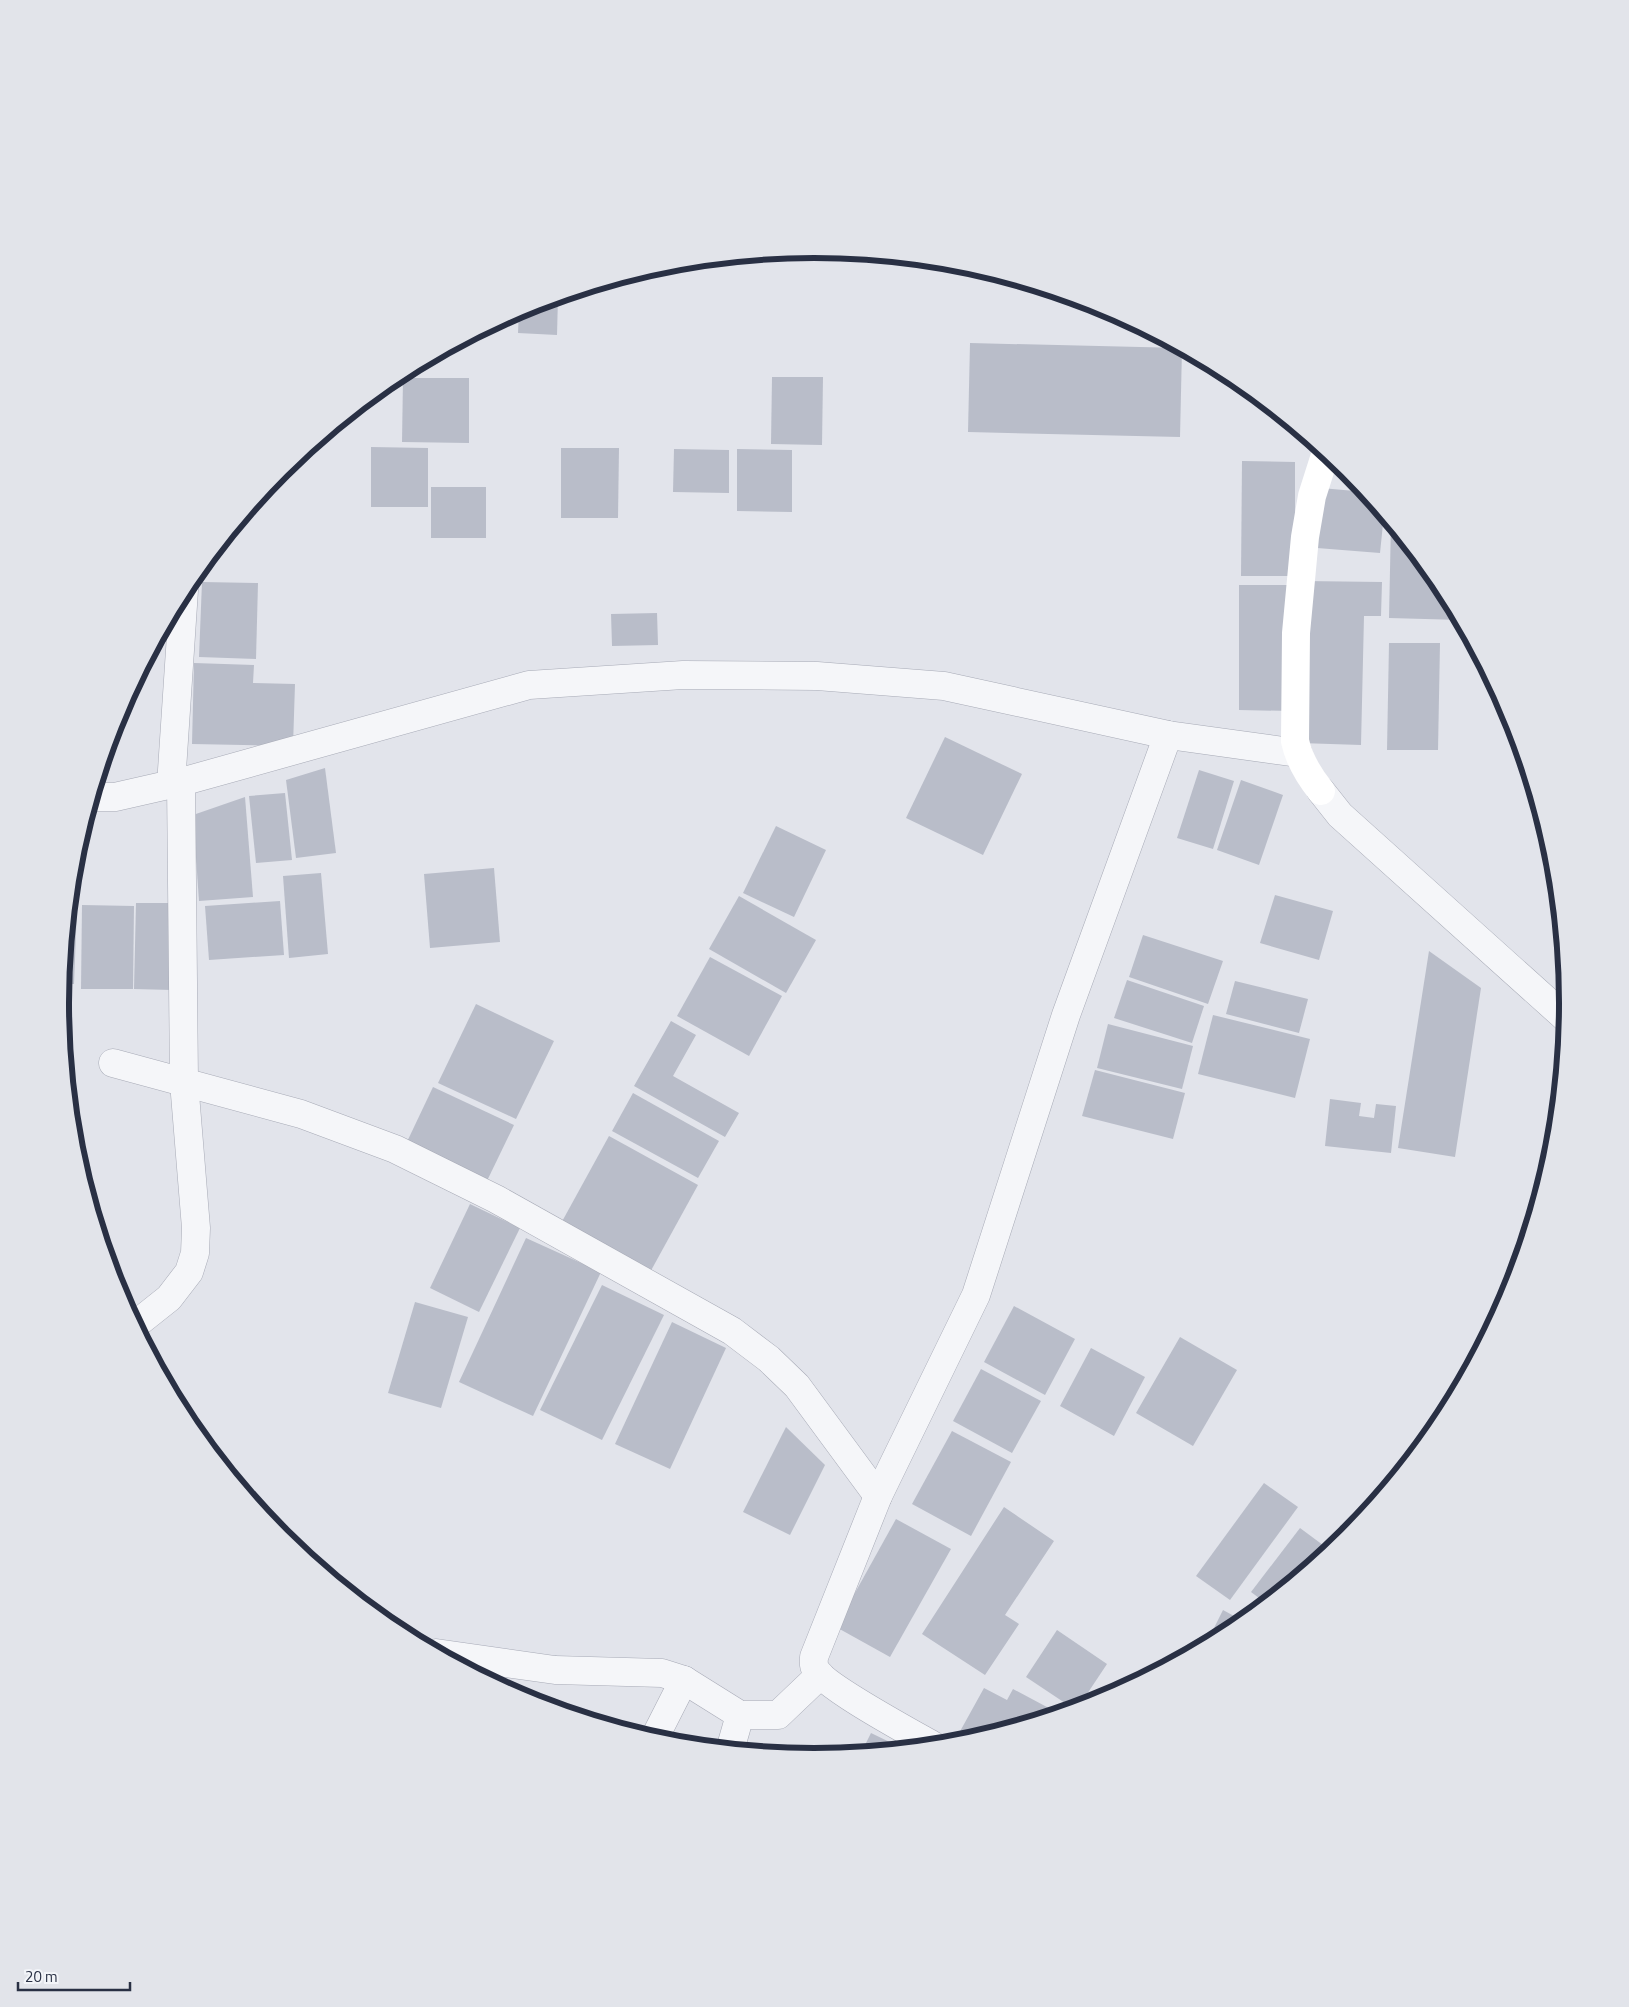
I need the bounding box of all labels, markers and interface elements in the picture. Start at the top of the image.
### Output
scale bar [18,1960,130,1992]
text: 20 m [25,1965,58,1988]

